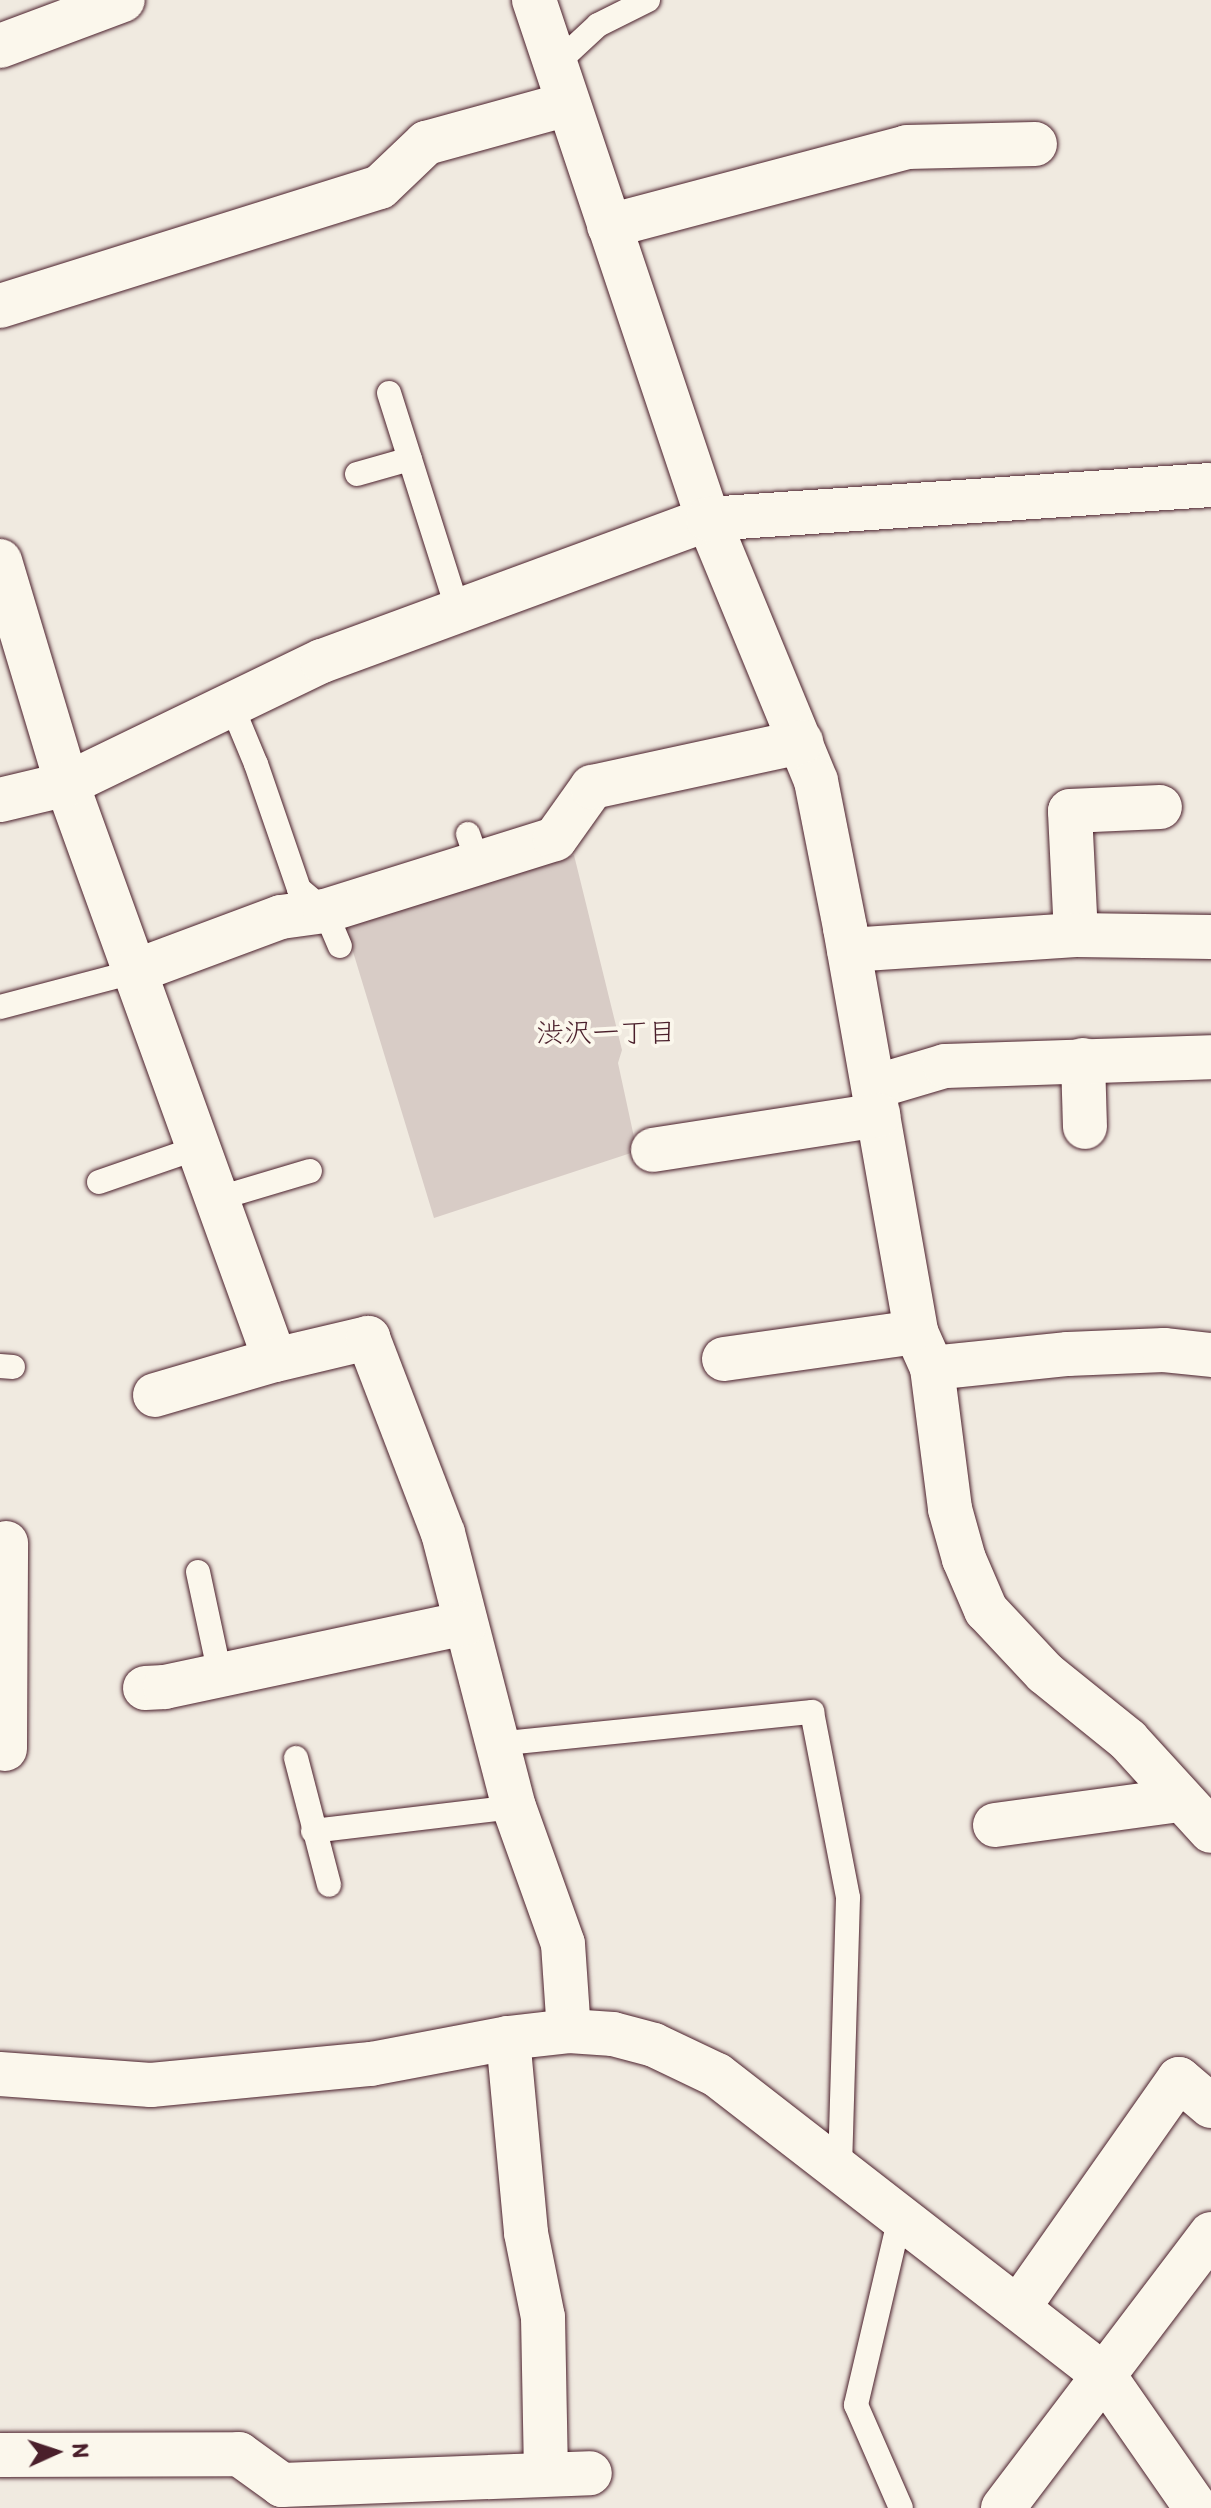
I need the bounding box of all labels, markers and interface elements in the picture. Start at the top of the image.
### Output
district label: 渋沢一丁目 [536,1015,676,1049]
north arrow [16,2412,96,2492]
text: N [67,2443,94,2459]

